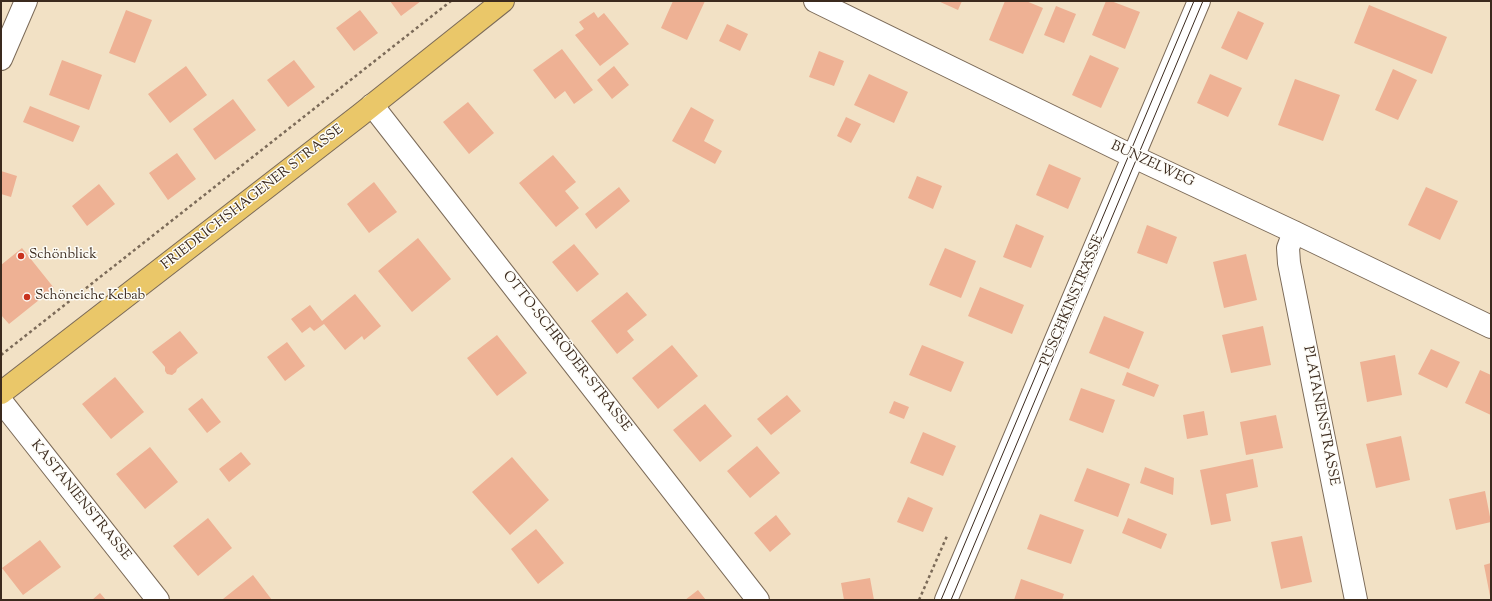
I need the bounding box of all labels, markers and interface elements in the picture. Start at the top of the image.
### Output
street label: FRIEDRICHSHAGENER STRASSE [159,122,347,274]
street label: BUNZELWEG [1108,138,1196,192]
street label: PUSCHKINSTRASSE [1038,233,1108,369]
place label: Schönblick [29,248,97,264]
marker: Schönblick [16,251,26,261]
street label: OTTO-SCHRÖDER-STRASSE [498,268,634,436]
place label: Schöneiche Kebab [35,289,145,305]
marker: Schöneiche Kebab [22,292,32,302]
street label: PLATANENSTRASSE [1298,345,1342,487]
street label: KASTANIENSTRASSE [26,438,134,564]

